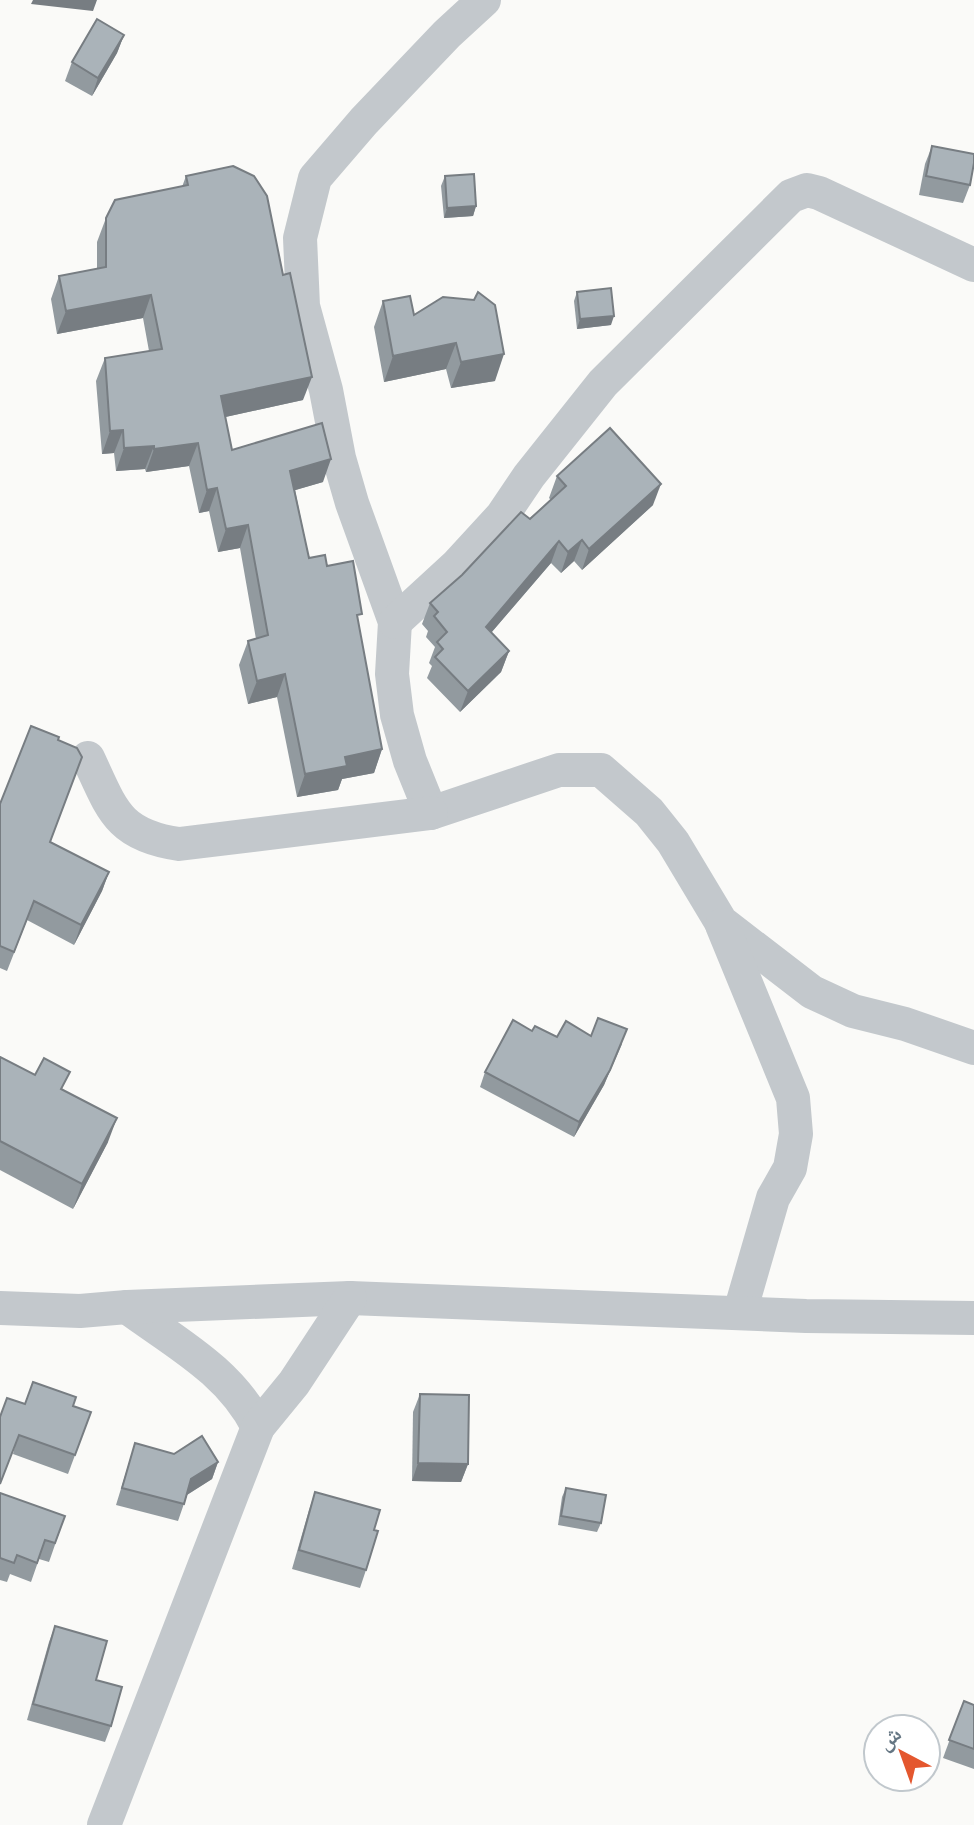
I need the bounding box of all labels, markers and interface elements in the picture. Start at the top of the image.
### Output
north arrow [862,1713,942,1793]
text: ش [872,1720,907,1756]

